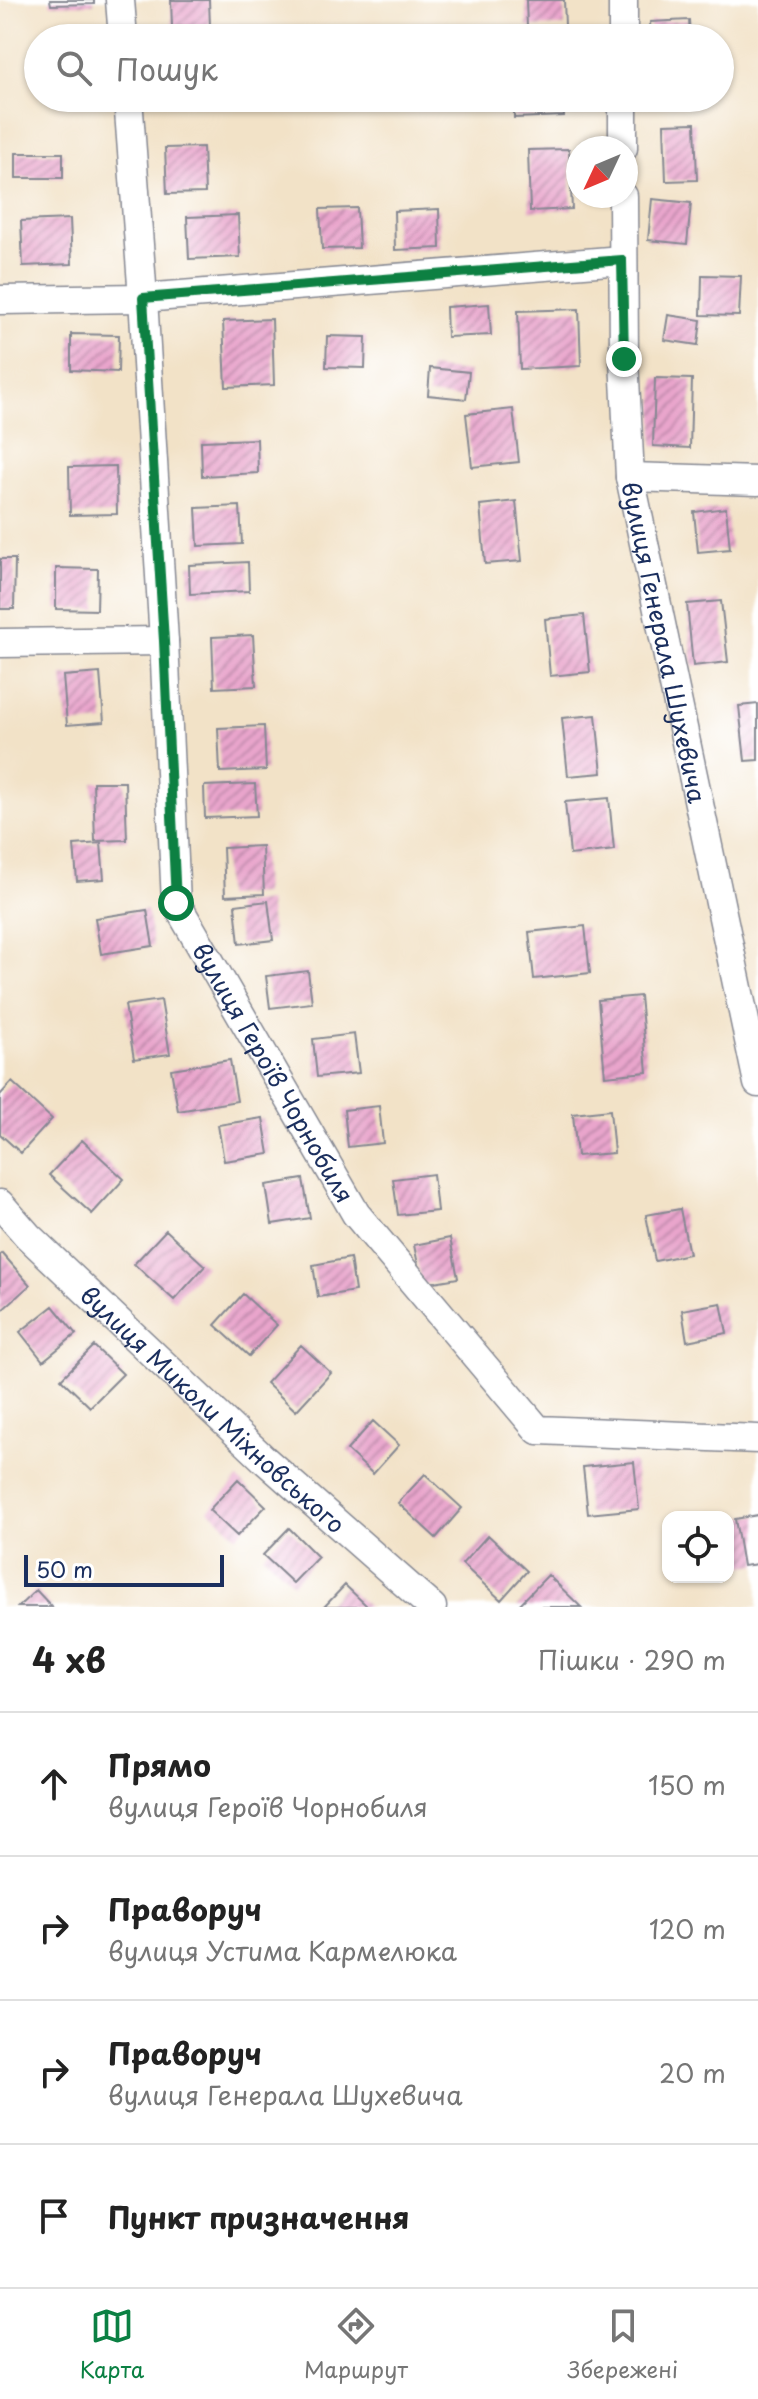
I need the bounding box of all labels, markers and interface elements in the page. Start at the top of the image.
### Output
search box [24,24,734,112]
icon: search [52,46,96,90]
text: Пошук [116,46,218,91]
north arrow [566,136,638,208]
route end [606,341,642,377]
street label: вулиця Генерала Шухевича [613,478,716,806]
route start [158,885,194,921]
street label: вулиця Героїв Чорнобиля [184,935,364,1209]
street label: вулиця Миколи Міхновського [73,1277,354,1541]
map controls [662,1511,734,1583]
button: locate [662,1511,734,1583]
scale bar [24,1551,224,1587]
text: 50 m [36,1552,93,1585]
text: 4 хв [32,1633,106,1685]
text: Пішки · 290 m [538,1640,726,1679]
text: Прямо [108,1742,211,1787]
icon: ahead [32,1762,76,1806]
text: 150 m [648,1765,726,1804]
text: вулиця Героїв Чорнобиля [108,1787,428,1826]
text: Праворуч [108,1886,262,1931]
icon: right [32,1906,76,1950]
text: 120 m [649,1909,726,1948]
text: вулиця Устима Кармелюка [108,1931,457,1970]
text: Праворуч [108,2030,262,2075]
icon: right [32,2050,76,2094]
text: 20 m [659,2053,726,2092]
text: вулиця Генерала Шухевича [108,2075,463,2114]
icon: arrive [32,2194,76,2238]
text: Пункт призначення [108,2194,409,2239]
tab: Карта [80,2304,144,2385]
tab: Маршрут [304,2304,408,2385]
tab: Збережені [568,2304,678,2385]

